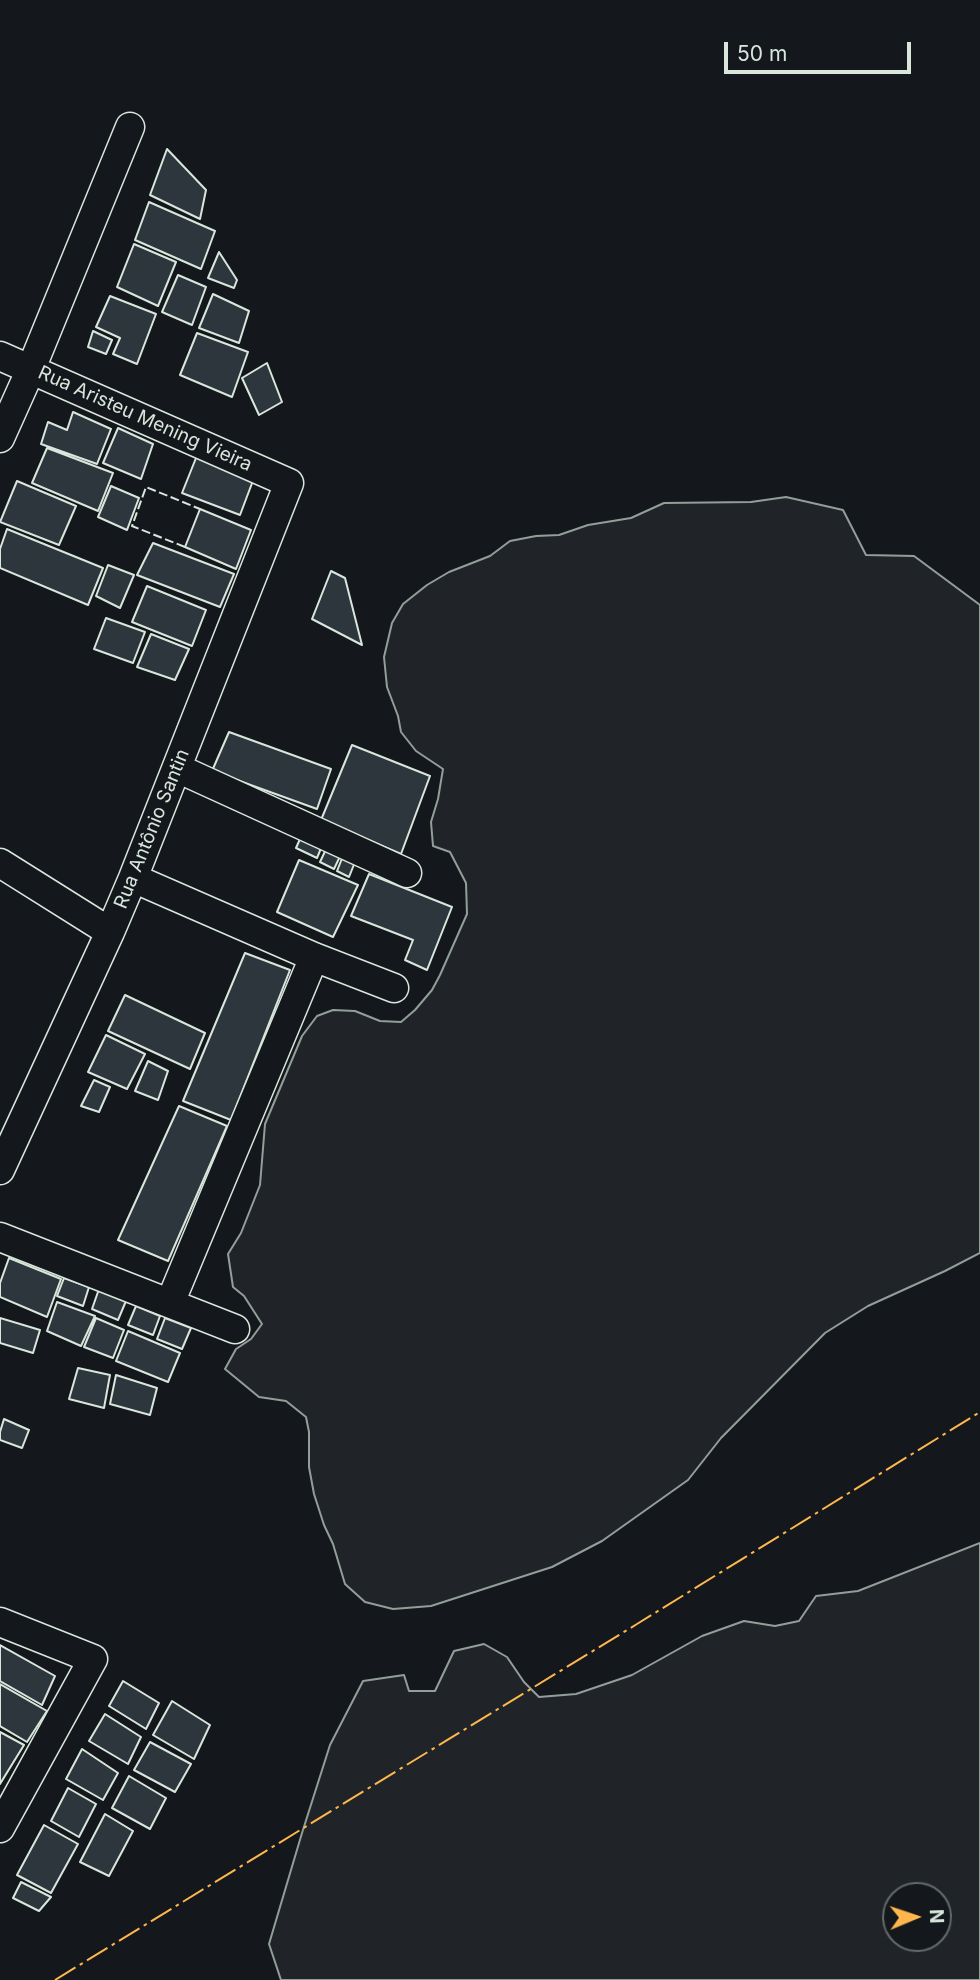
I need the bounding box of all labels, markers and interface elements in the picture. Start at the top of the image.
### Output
scale bar [728,28,915,72]
text: 50 m [737,41,787,66]
street label: Rua Aristeu Mening Vieira [34,361,256,477]
street label: Rua Antônio Santin [110,746,194,912]
north arrow [882,1882,952,1952]
text: N [925,1909,948,1924]

